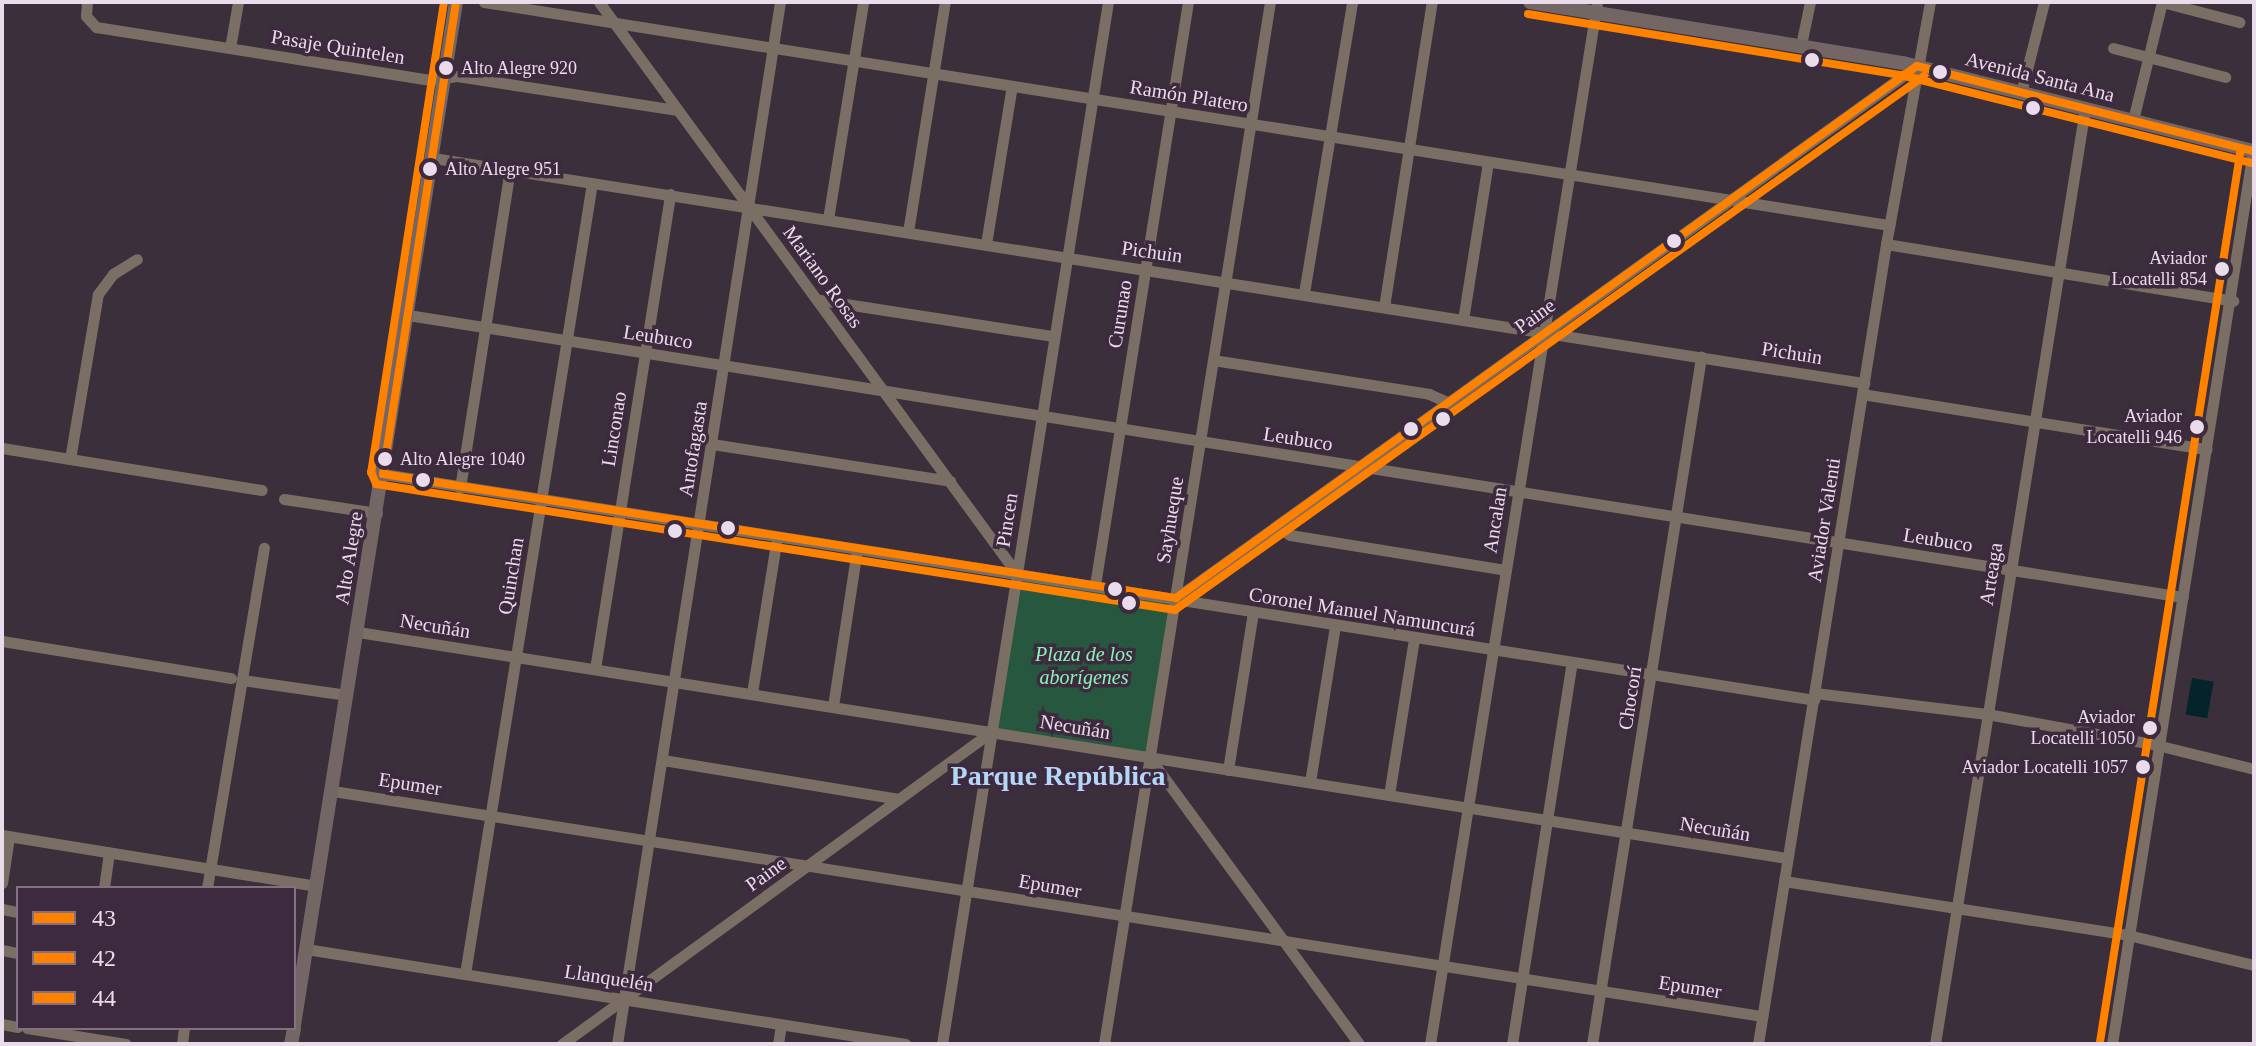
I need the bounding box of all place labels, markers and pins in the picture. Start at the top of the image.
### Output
unlabelled marker [1804,52,1820,68]
place label: Alto Alegre 920 [461,57,578,79]
marker: Alto Alegre 920 [438,60,454,76]
unlabelled marker [1932,64,1948,80]
unlabelled marker [2025,100,2041,116]
place label: Alto Alegre 951 [445,158,562,180]
marker: Alto Alegre 951 [422,161,438,177]
unlabelled marker [1666,233,1682,249]
place label: Aviador Locatelli 854 [2112,248,2207,290]
marker: Aviador Locatelli 854 [2214,261,2230,277]
place label: Aviador Locatelli 946 [2087,406,2182,448]
unlabelled marker [1435,411,1451,427]
marker: Aviador Locatelli 946 [2189,419,2205,435]
unlabelled marker [1403,421,1419,437]
place label: Alto Alegre 1040 [400,448,526,470]
marker: Alto Alegre 1040 [377,451,393,467]
unlabelled marker [415,472,431,488]
unlabelled marker [720,520,736,536]
unlabelled marker [667,523,683,539]
unlabelled marker [1107,581,1123,597]
unlabelled marker [1121,595,1137,611]
place label: Aviador Locatelli 1050 [2031,707,2135,750]
marker: Aviador Locatelli 1050 [2142,720,2158,736]
place label: Aviador Locatelli 1057 [1961,756,2128,778]
marker: Aviador Locatelli 1057 [2135,759,2151,775]

